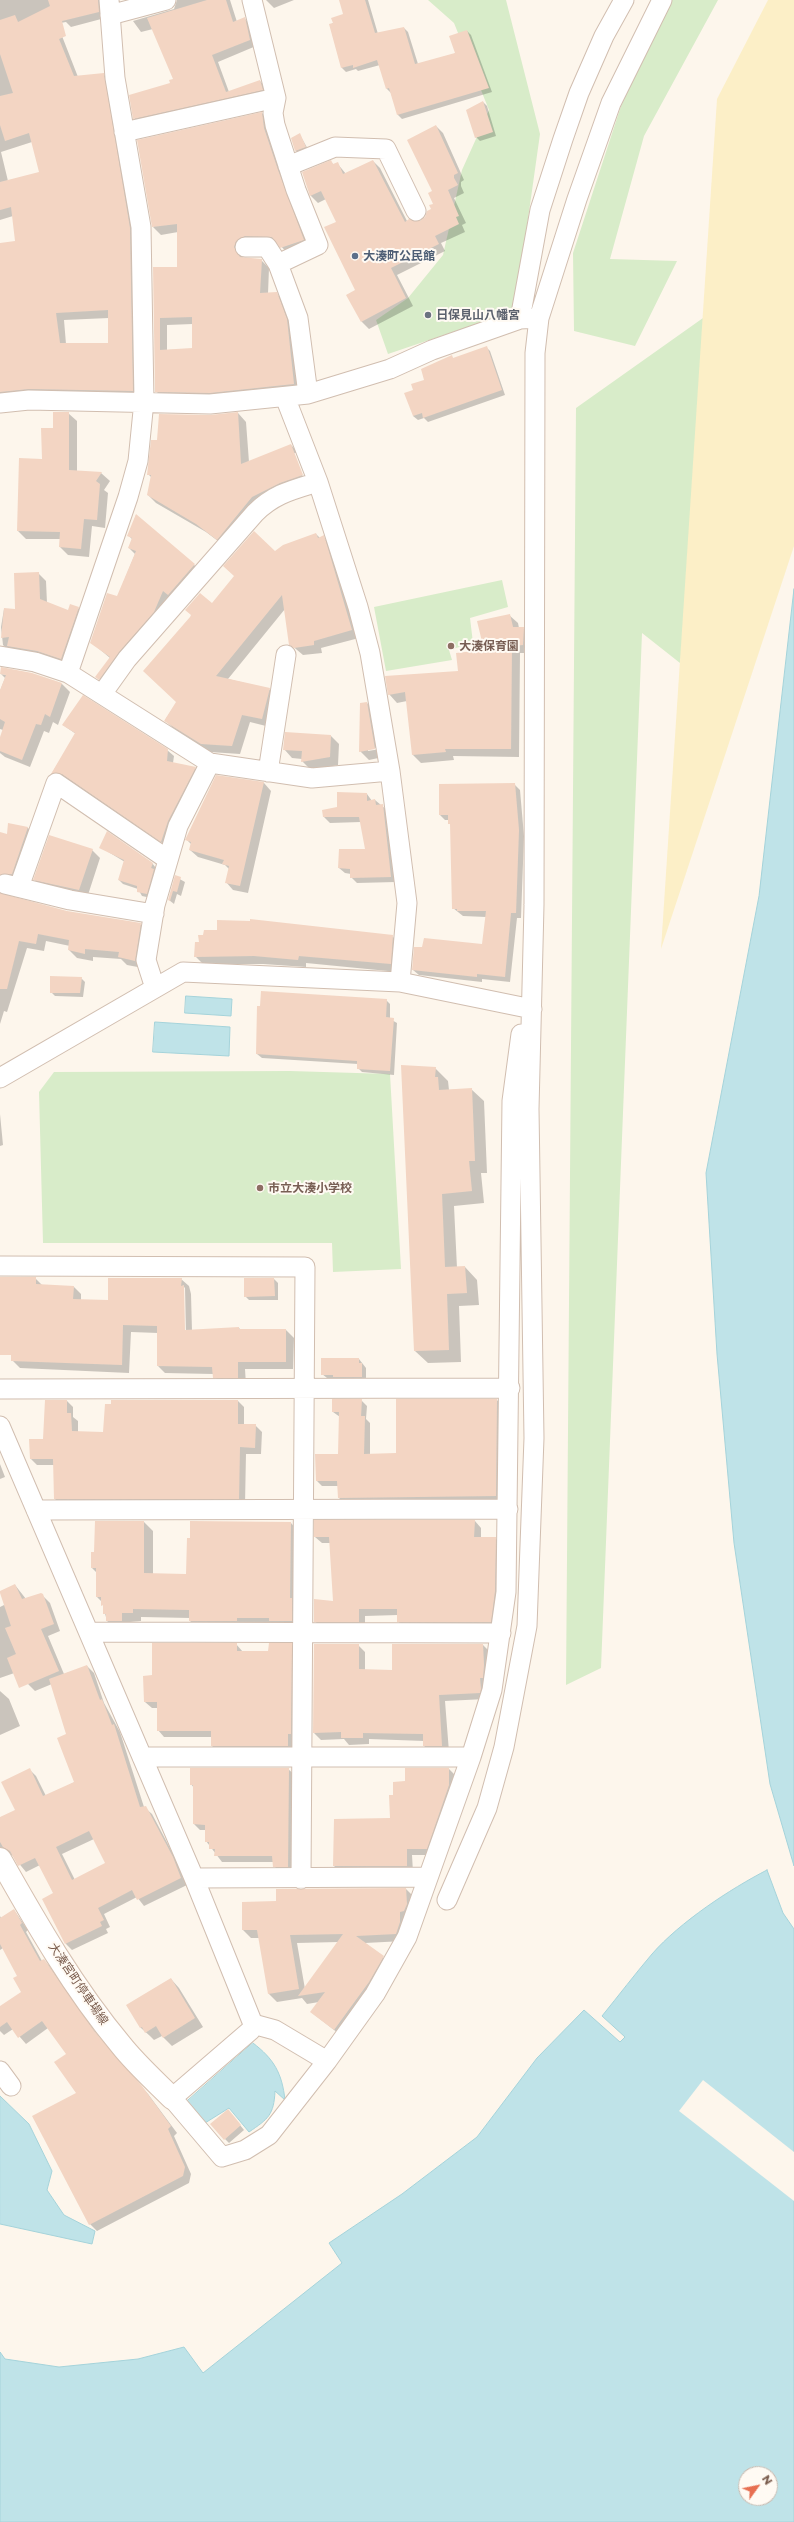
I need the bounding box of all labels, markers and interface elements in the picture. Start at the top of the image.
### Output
place label: 大湊町公民館 [363,249,435,263]
marker: 大湊町公民館 [350,251,360,261]
place label: 日保見山八幡宮 [436,308,520,322]
marker: 日保見山八幡宮 [423,310,433,320]
place label: 大湊保育園 [459,639,519,653]
marker: 大湊保育園 [446,641,456,651]
place label: 市立大湊小学校 [268,1181,352,1195]
marker: 市立大湊小学校 [255,1183,265,1193]
street label: 大湊宮町停車場線 [45,1940,111,2028]
north arrow [738,2466,778,2506]
text: N [759,2472,776,2488]

